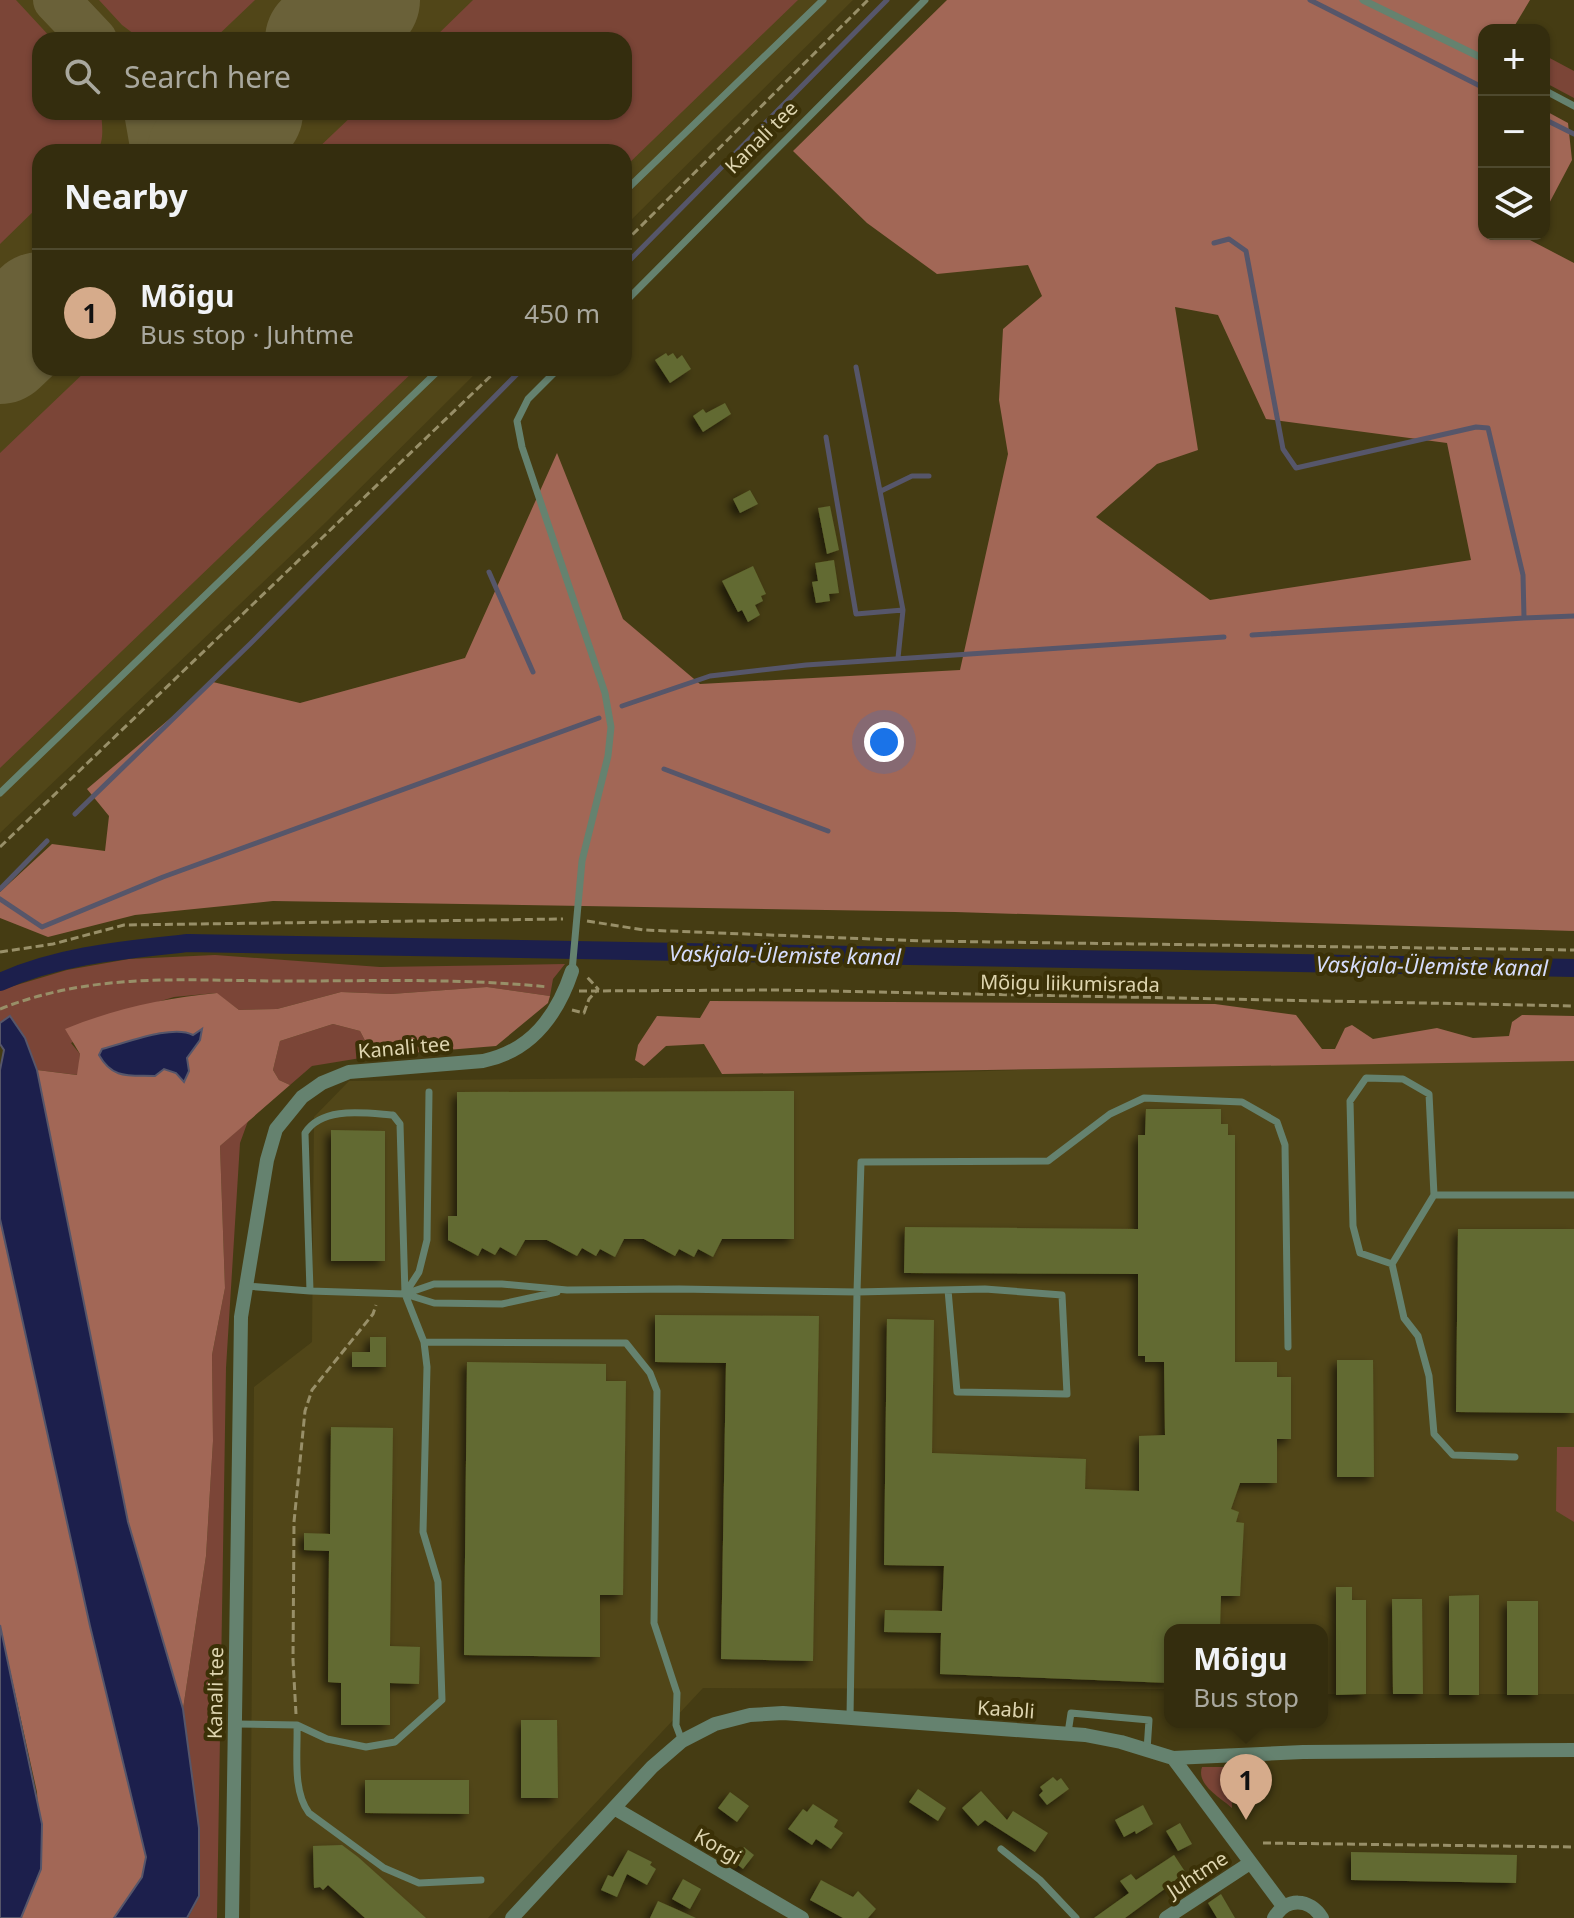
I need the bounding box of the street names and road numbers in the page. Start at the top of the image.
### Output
street label: Kanali tee [719,95,803,179]
street label: Mõigu liikumisrada [980,968,1160,998]
street label: Kanali tee [357,1030,451,1064]
street label: Kanali tee [201,1647,229,1739]
street label: Kaabli [976,1694,1036,1724]
street label: Korgi [690,1822,746,1870]
street label: Juhtme [1160,1844,1233,1905]

